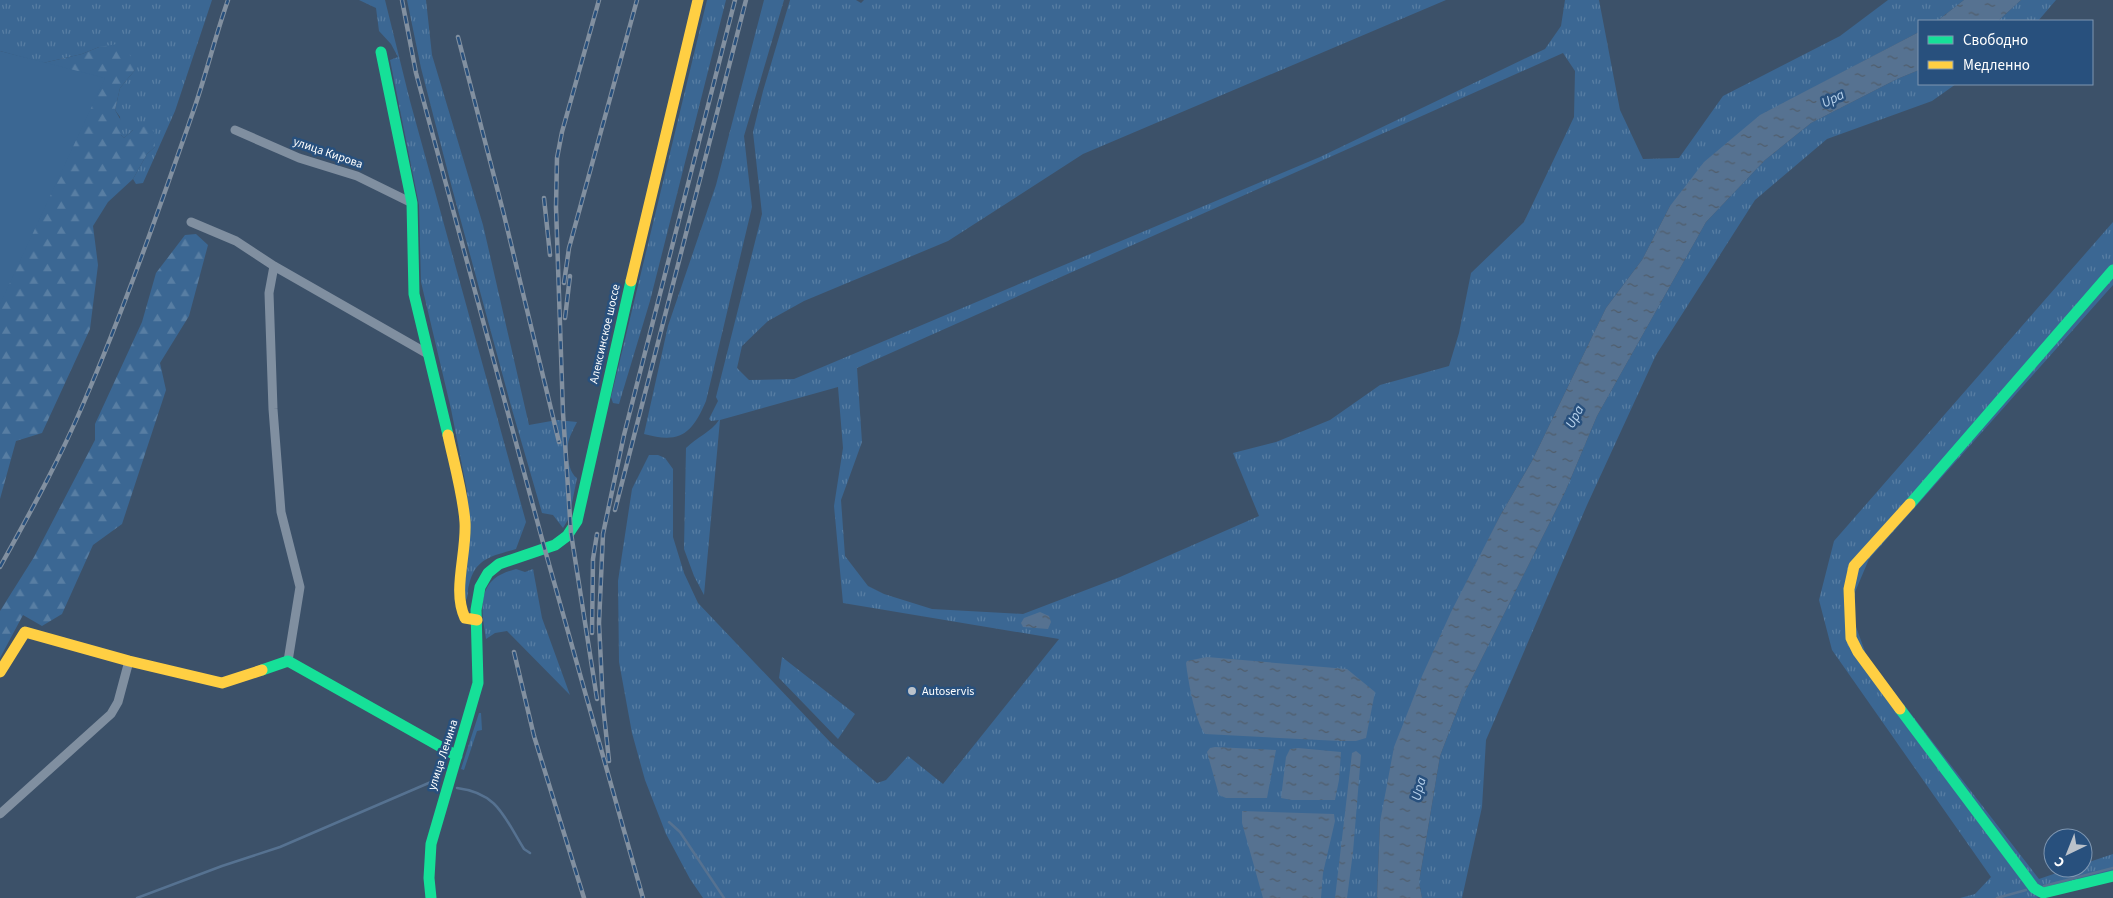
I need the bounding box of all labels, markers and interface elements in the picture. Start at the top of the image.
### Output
legend [1918,20,2093,85]
text: Свободно [1963,30,2028,51]
text: Медленно [1963,55,2030,76]
water label: Upa [1818,85,1848,113]
street label: улица Кирова [291,133,365,173]
street label: Алексинское шоссе [585,282,625,385]
water label: Upa [1561,401,1590,432]
place label: Autoservis [922,683,974,700]
marker: Autoservis [906,685,918,697]
street label: улица Ленина [424,717,462,793]
water label: Upa [1406,775,1432,803]
north arrow [2043,828,2093,878]
text: С [2050,852,2070,872]

